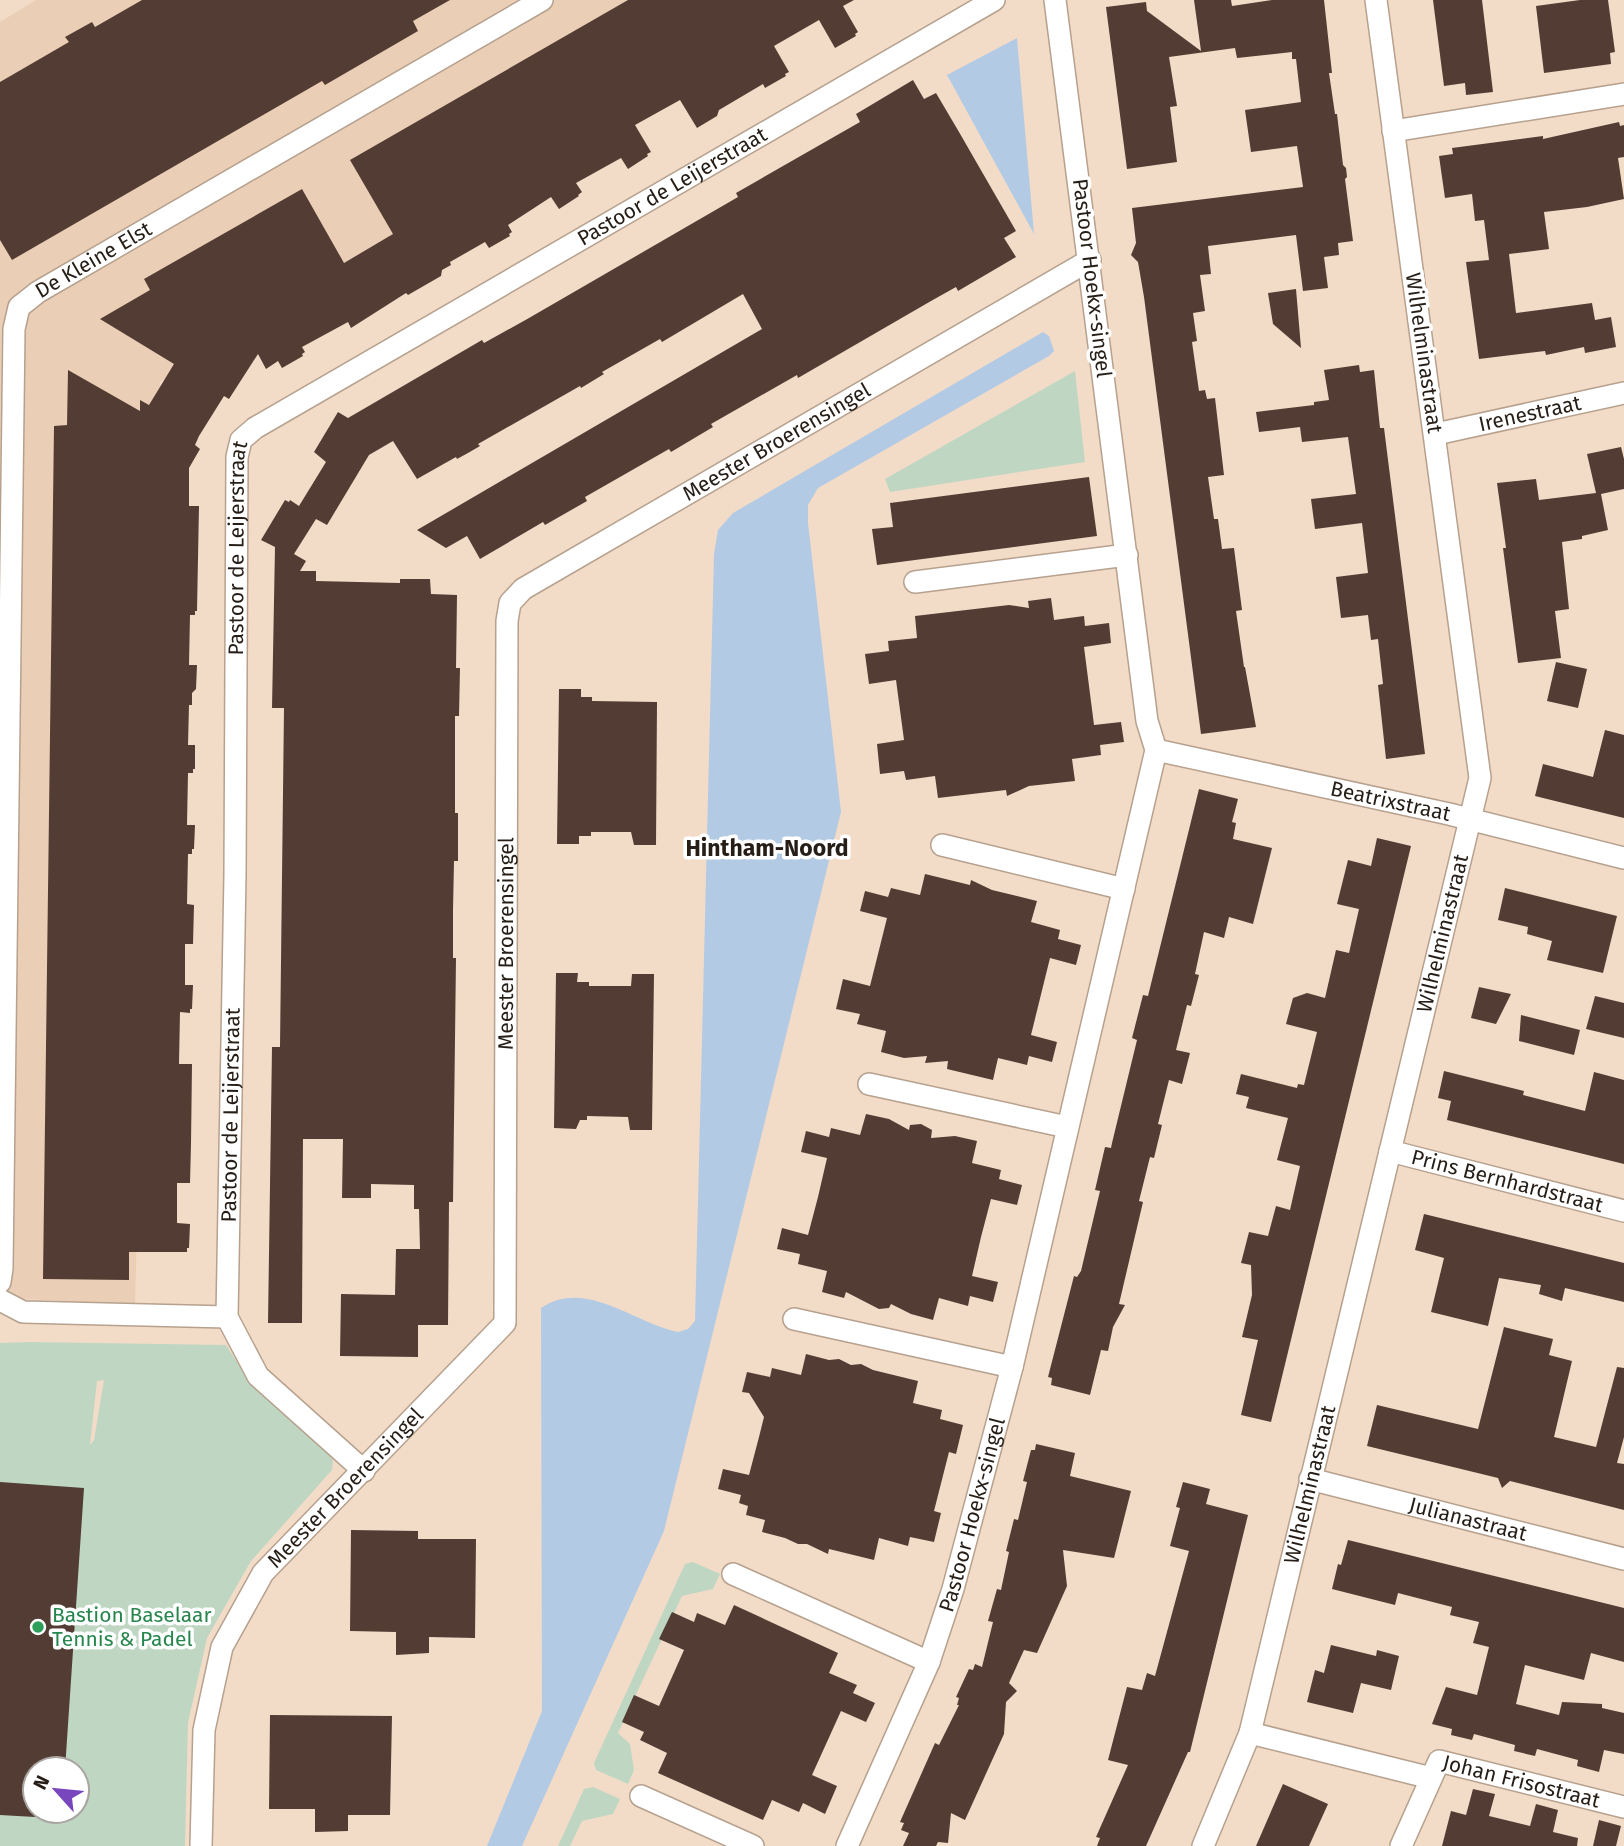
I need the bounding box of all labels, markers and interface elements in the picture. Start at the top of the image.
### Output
street label: Pastoor de Leijerstraat [573,121,772,251]
street label: Pastoor Hoekx-singel [1067,177,1117,379]
street label: De Kleine Elst [30,216,157,304]
street label: Wilhelminastraat [1400,271,1448,435]
street label: Meester Broerensingel [678,377,875,507]
street label: Irenestraat [1476,390,1584,437]
street label: Pastoor de Leijerstraat [223,438,253,656]
street label: Beatrixstraat [1328,775,1453,827]
district label: Hintham-Noord [685,834,849,862]
street label: Meester Broerensingel [493,837,519,1050]
street label: Wilhelminastraat [1411,851,1474,1015]
street label: Pastoor de Leijerstraat [216,1007,246,1223]
street label: Prins Bernhardstraat [1409,1144,1606,1218]
street label: Meester Broerensingel [262,1402,429,1573]
street label: Wilhelminastraat [1278,1402,1342,1566]
street label: Pastoor Hoekx-singel [933,1415,1011,1615]
street label: Julianastraat [1406,1492,1530,1547]
place label: Bastion Baselaar Tennis & Padel [52,1602,212,1652]
marker: Bastion Baselaar Tennis & Padel [30,1619,46,1635]
street label: Johan Frisostraat [1440,1749,1603,1814]
north arrow [21,1755,91,1825]
text: N [28,1772,54,1793]

